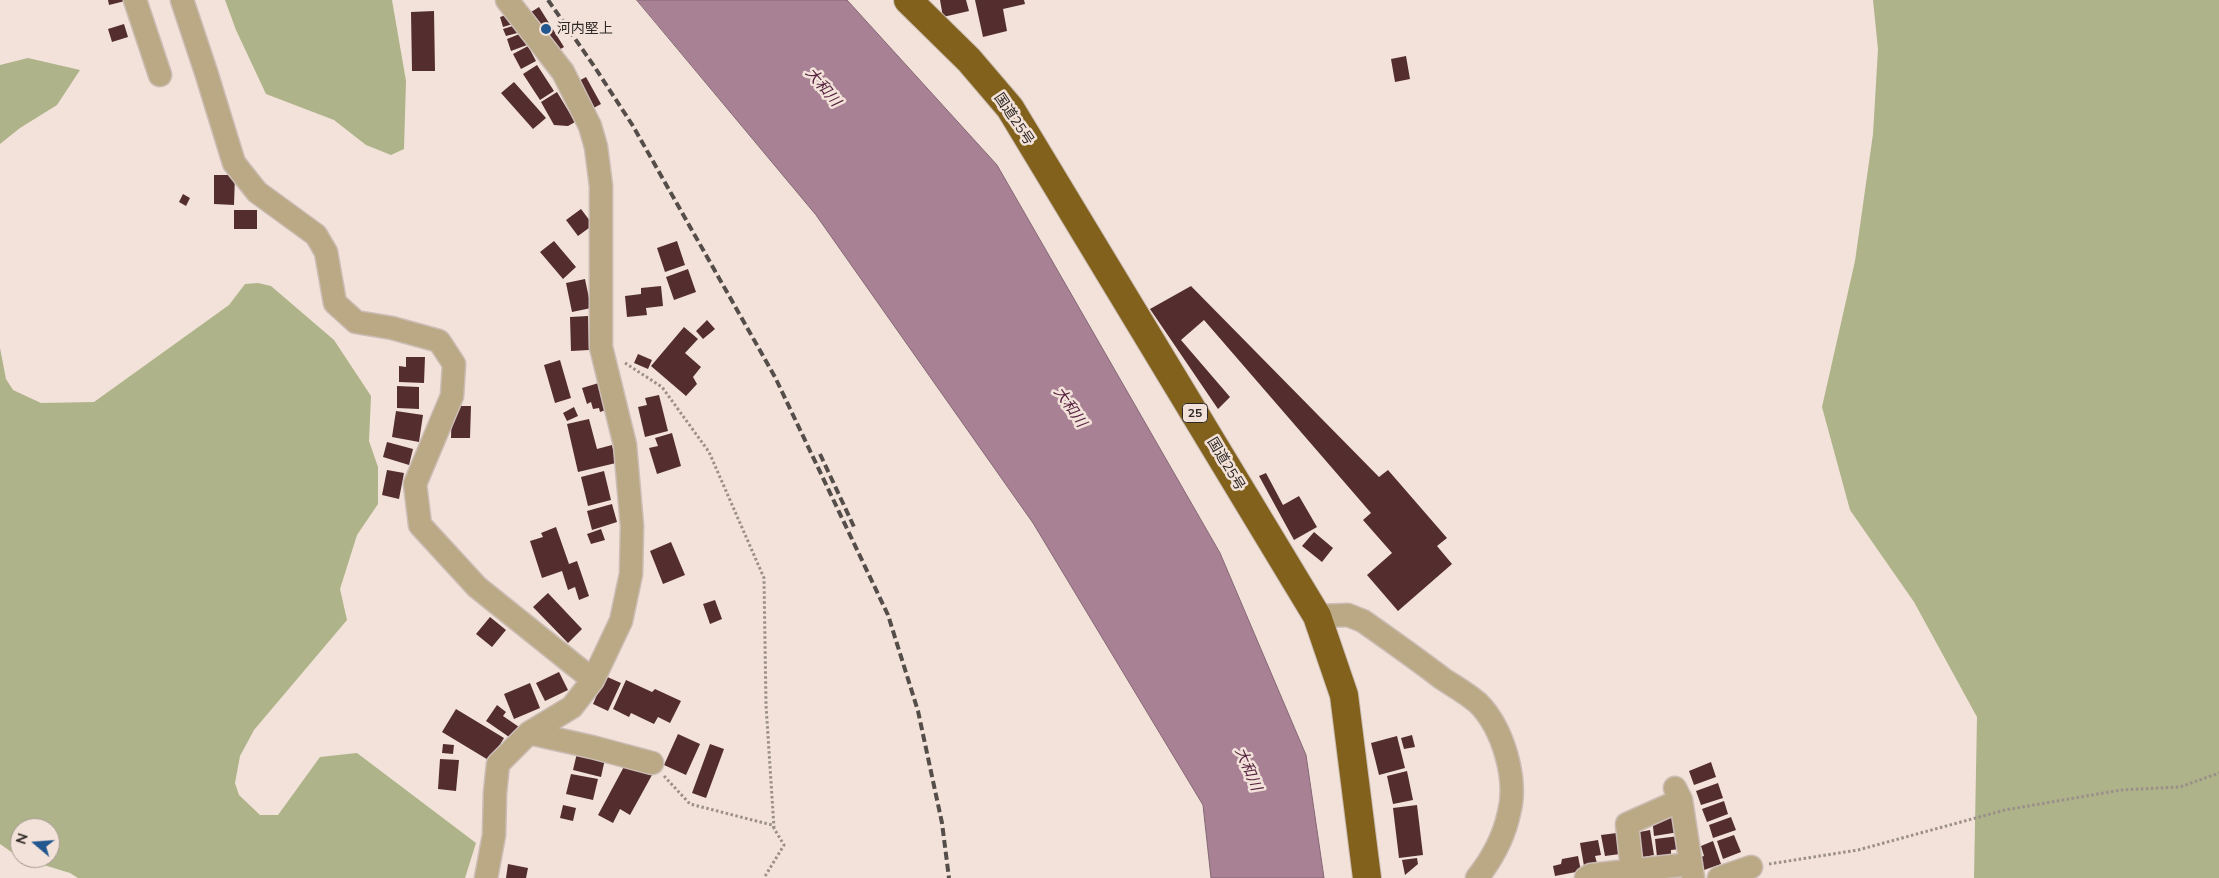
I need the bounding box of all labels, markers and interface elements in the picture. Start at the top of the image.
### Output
place label: 河内堅上 [557,21,613,37]
marker: 河内堅上 [539,22,553,36]
water label: 大和川 [802,64,844,110]
street label: 国道25号 [991,90,1037,148]
water label: 大和川 [1050,383,1090,431]
road number: 25 [1182,403,1208,422]
street label: 国道25号 [1204,434,1248,494]
water label: 大和川 [1231,745,1265,793]
north arrow [10,818,60,868]
text: N [11,831,32,846]

